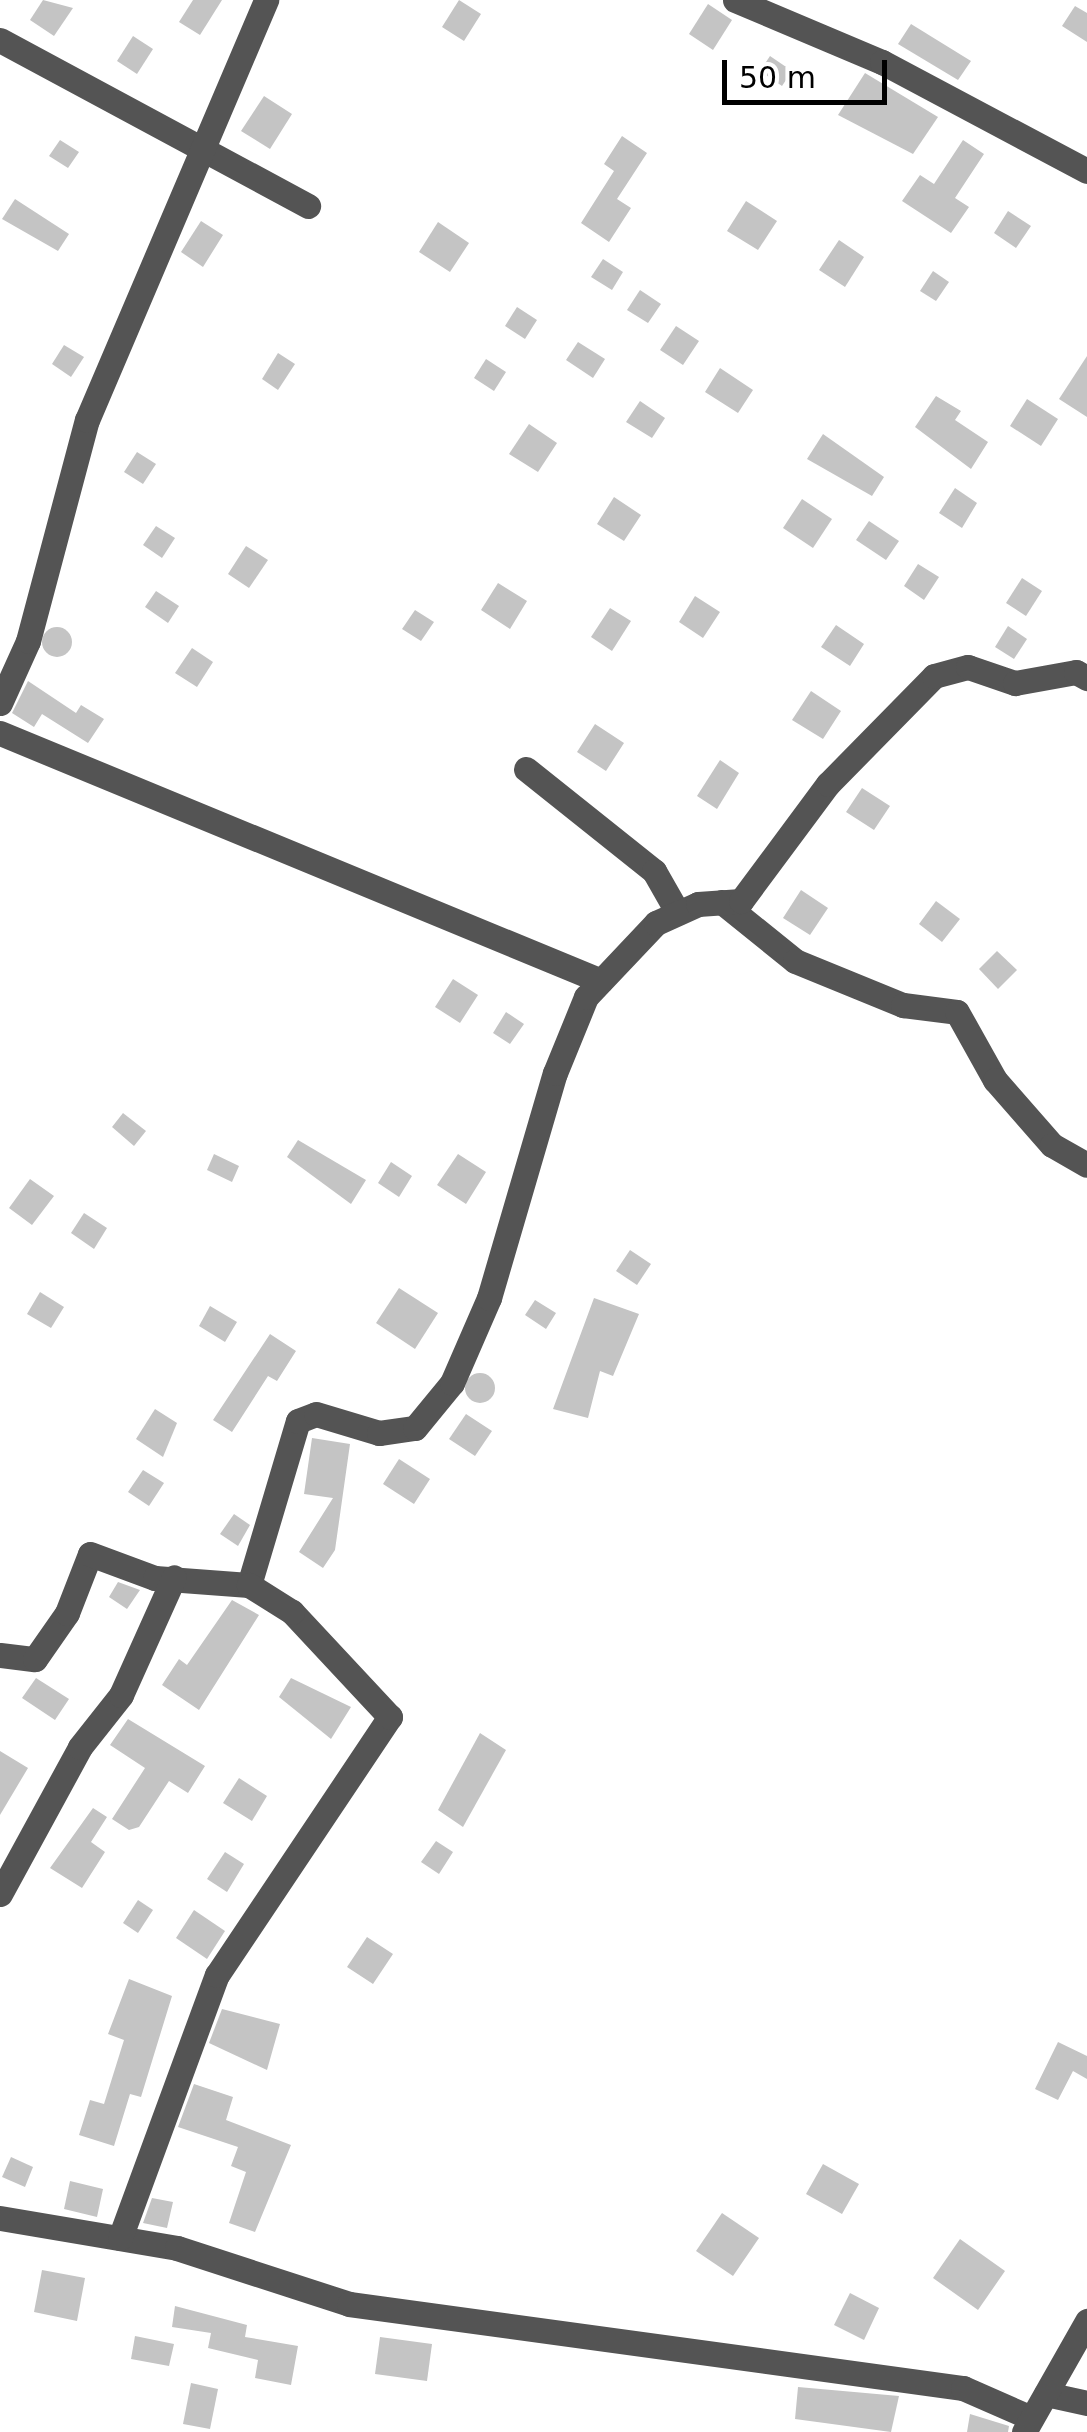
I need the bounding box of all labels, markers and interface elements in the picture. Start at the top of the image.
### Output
scale bar [727,40,892,102]
text: 50 m [739,60,816,95]

